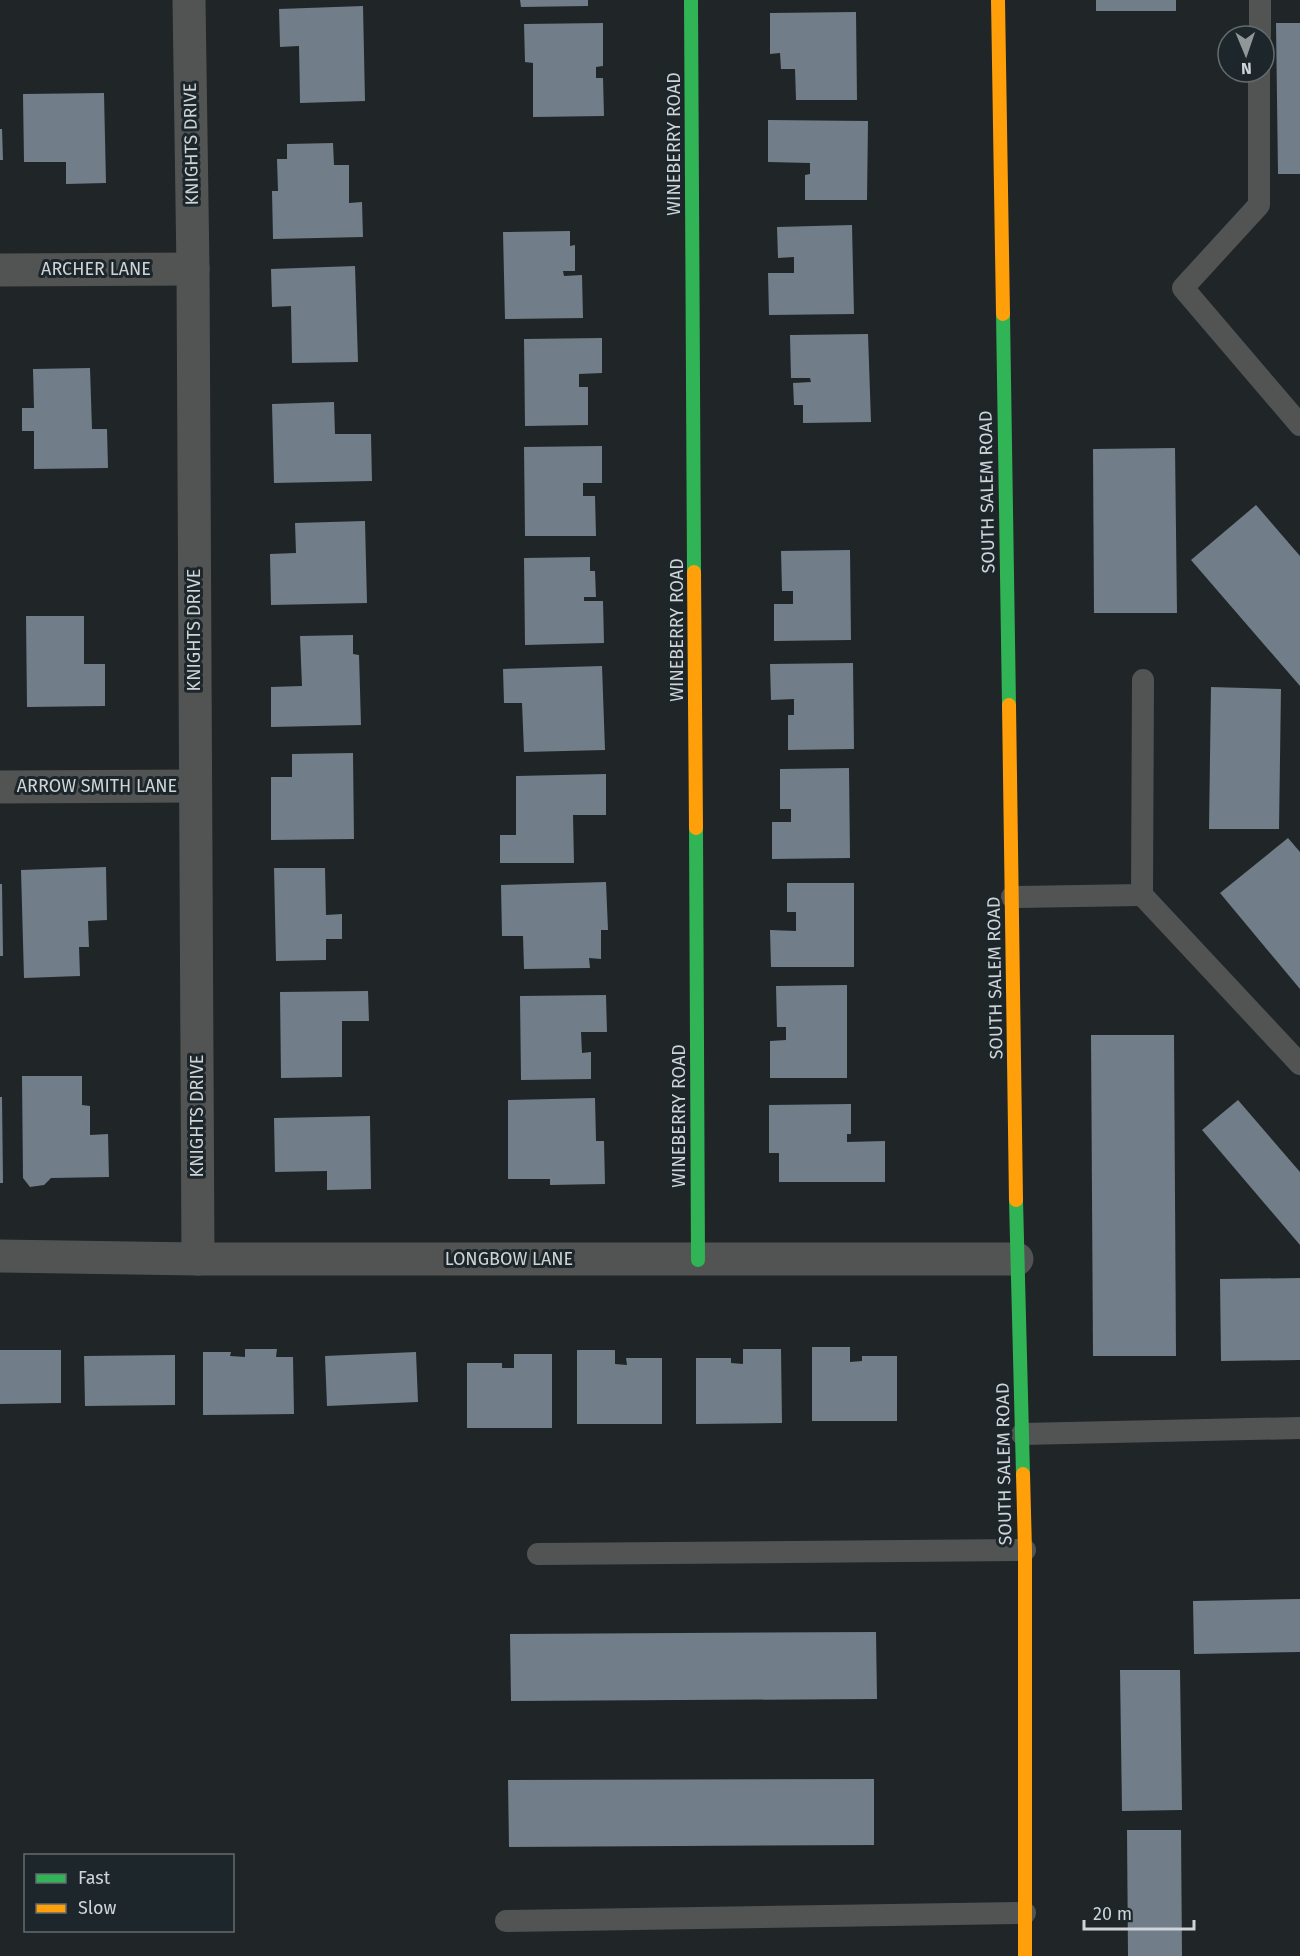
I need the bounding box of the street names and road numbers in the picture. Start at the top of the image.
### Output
street label: WINEBERRY ROAD [663,72,685,216]
street label: KNIGHTS DRIVE [179,82,203,206]
street label: ARCHER LANE [41,258,151,280]
street label: SOUTH SALEM ROAD [975,410,999,574]
street label: WINEBERRY ROAD [666,558,688,702]
street label: KNIGHTS DRIVE [183,569,205,691]
street label: ARROW SMITH LANE [17,775,177,797]
street label: SOUTH SALEM ROAD [983,896,1007,1060]
street label: WINEBERRY ROAD [668,1044,690,1188]
street label: KNIGHTS DRIVE [186,1055,208,1177]
street label: LONGBOW LANE [445,1248,573,1270]
street label: SOUTH SALEM ROAD [992,1382,1016,1546]

